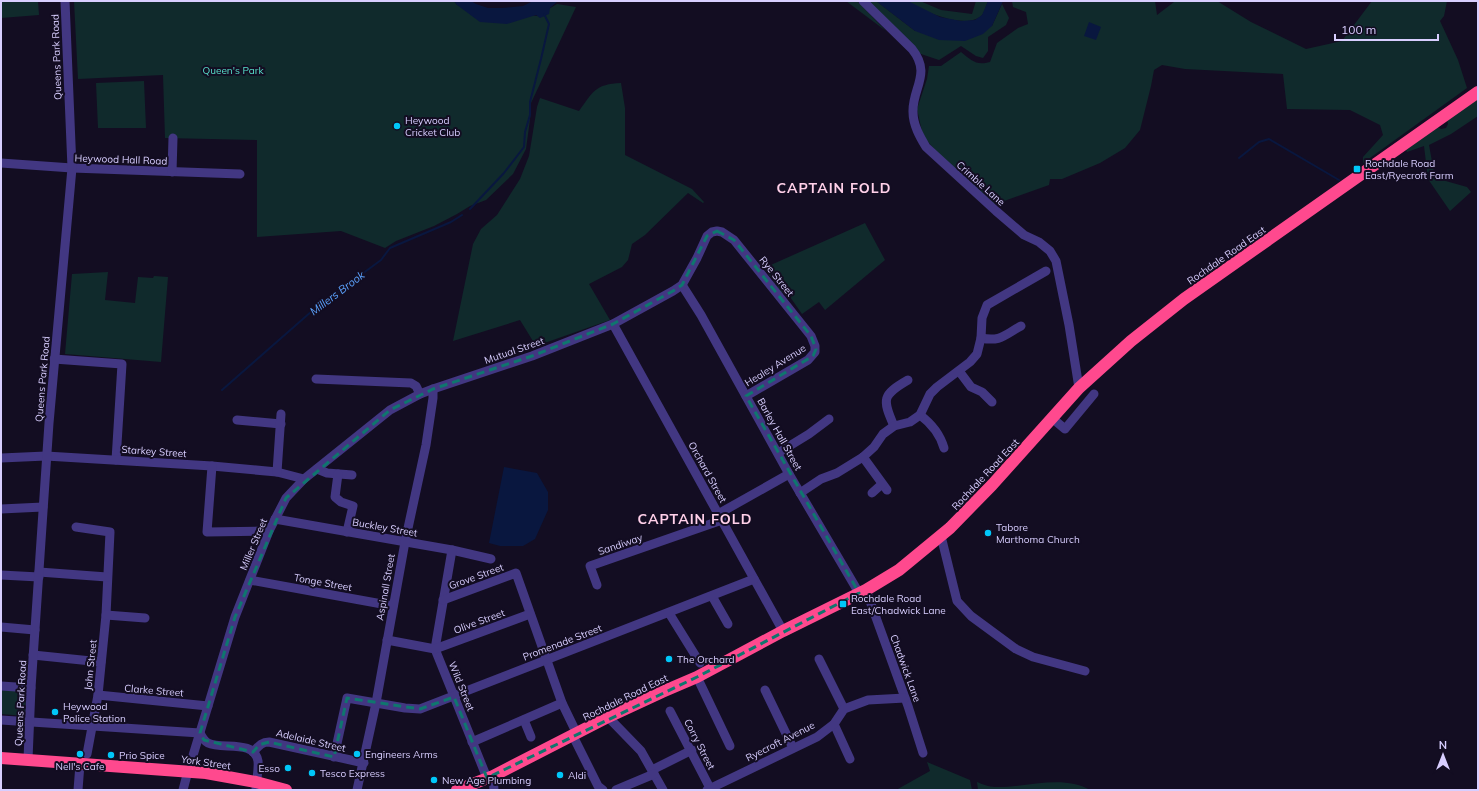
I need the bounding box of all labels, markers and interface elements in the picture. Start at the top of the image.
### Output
street label: Queens Park Road [49,14,64,100]
scale bar [1335,16,1438,42]
text: 100 m [1341,22,1376,37]
park label: Queen's Park [202,64,264,77]
place label: Heywood Cricket Club [405,114,460,139]
marker: Heywood Cricket Club [392,121,402,131]
street label: Heywood Hall Road [74,151,168,168]
place label: Rochdale Road East/Ryecroft Farm [1365,157,1454,182]
street label: Crimble Lane [954,158,1008,209]
marker: Rochdale Road East/Ryecroft Farm [1352,164,1362,174]
district label: CAPTAIN FOLD [777,179,891,197]
street label: Rochdale Road East [1184,223,1269,287]
street label: Rye Street [757,254,797,299]
water label: Millers Brook [307,268,368,318]
street label: Mutual Street [483,334,546,367]
street label: Queens Park Road [32,336,53,422]
street label: Healey Avenue [742,341,808,389]
street label: Barley Hall Street [754,396,805,473]
street label: Rochdale Road East [949,436,1022,513]
street label: Orchard Street [685,439,730,506]
street label: Starkey Street [121,443,187,460]
district label: CAPTAIN FOLD [638,510,752,528]
street label: Buckley Street [351,515,419,540]
street label: Miller Street [237,516,270,572]
place label: Tabore Marthoma Church [996,521,1080,546]
marker: Tabore Marthoma Church [983,528,993,538]
street label: Sandiway [596,531,645,558]
street label: Aspinall Street [373,552,398,621]
street label: Grove Street [447,560,506,592]
street label: Tonge Street [293,571,353,594]
place label: Rochdale Road East/Chadwick Lane [851,592,946,617]
marker: Rochdale Road East/Chadwick Lane [838,599,848,609]
street label: Olive Street [452,606,507,637]
street label: Promenade Street [521,621,604,663]
street label: Chadwick Lane [887,632,924,704]
street label: John Street [81,639,100,691]
place label: The Orchard [677,653,735,666]
marker: The Orchard [664,654,674,664]
street label: Queens Park Road [12,660,29,746]
street label: Wild Street [446,660,478,713]
street label: Rochdale Road East [581,671,670,724]
street label: Clarke Street [124,681,185,700]
place label: Heywood Police Station [63,700,126,725]
marker: Heywood Police Station [50,707,60,717]
street label: Corry Street [681,717,718,772]
street label: Ryecroft Avenue [743,718,817,764]
street label: Adelaide Street [275,726,348,755]
north arrow [1423,735,1463,775]
text: N [1439,738,1447,752]
place label: Engineers Arms [365,748,438,761]
marker: Nell's Cafe [75,749,85,759]
place label: Prio Spice [119,749,165,762]
marker: Engineers Arms [352,749,362,759]
marker: Prio Spice [106,750,116,760]
street label: York Street [179,752,232,772]
place label: Nell's Cafe [56,760,104,773]
place label: Esso [259,762,280,775]
marker: Esso [283,763,293,773]
place label: Tesco Express [320,767,385,780]
marker: Tesco Express [307,768,317,778]
place label: Aldi [568,769,586,782]
marker: Aldi [555,770,565,780]
place label: New Age Plumbing [442,774,531,787]
marker: New Age Plumbing [429,775,439,785]

